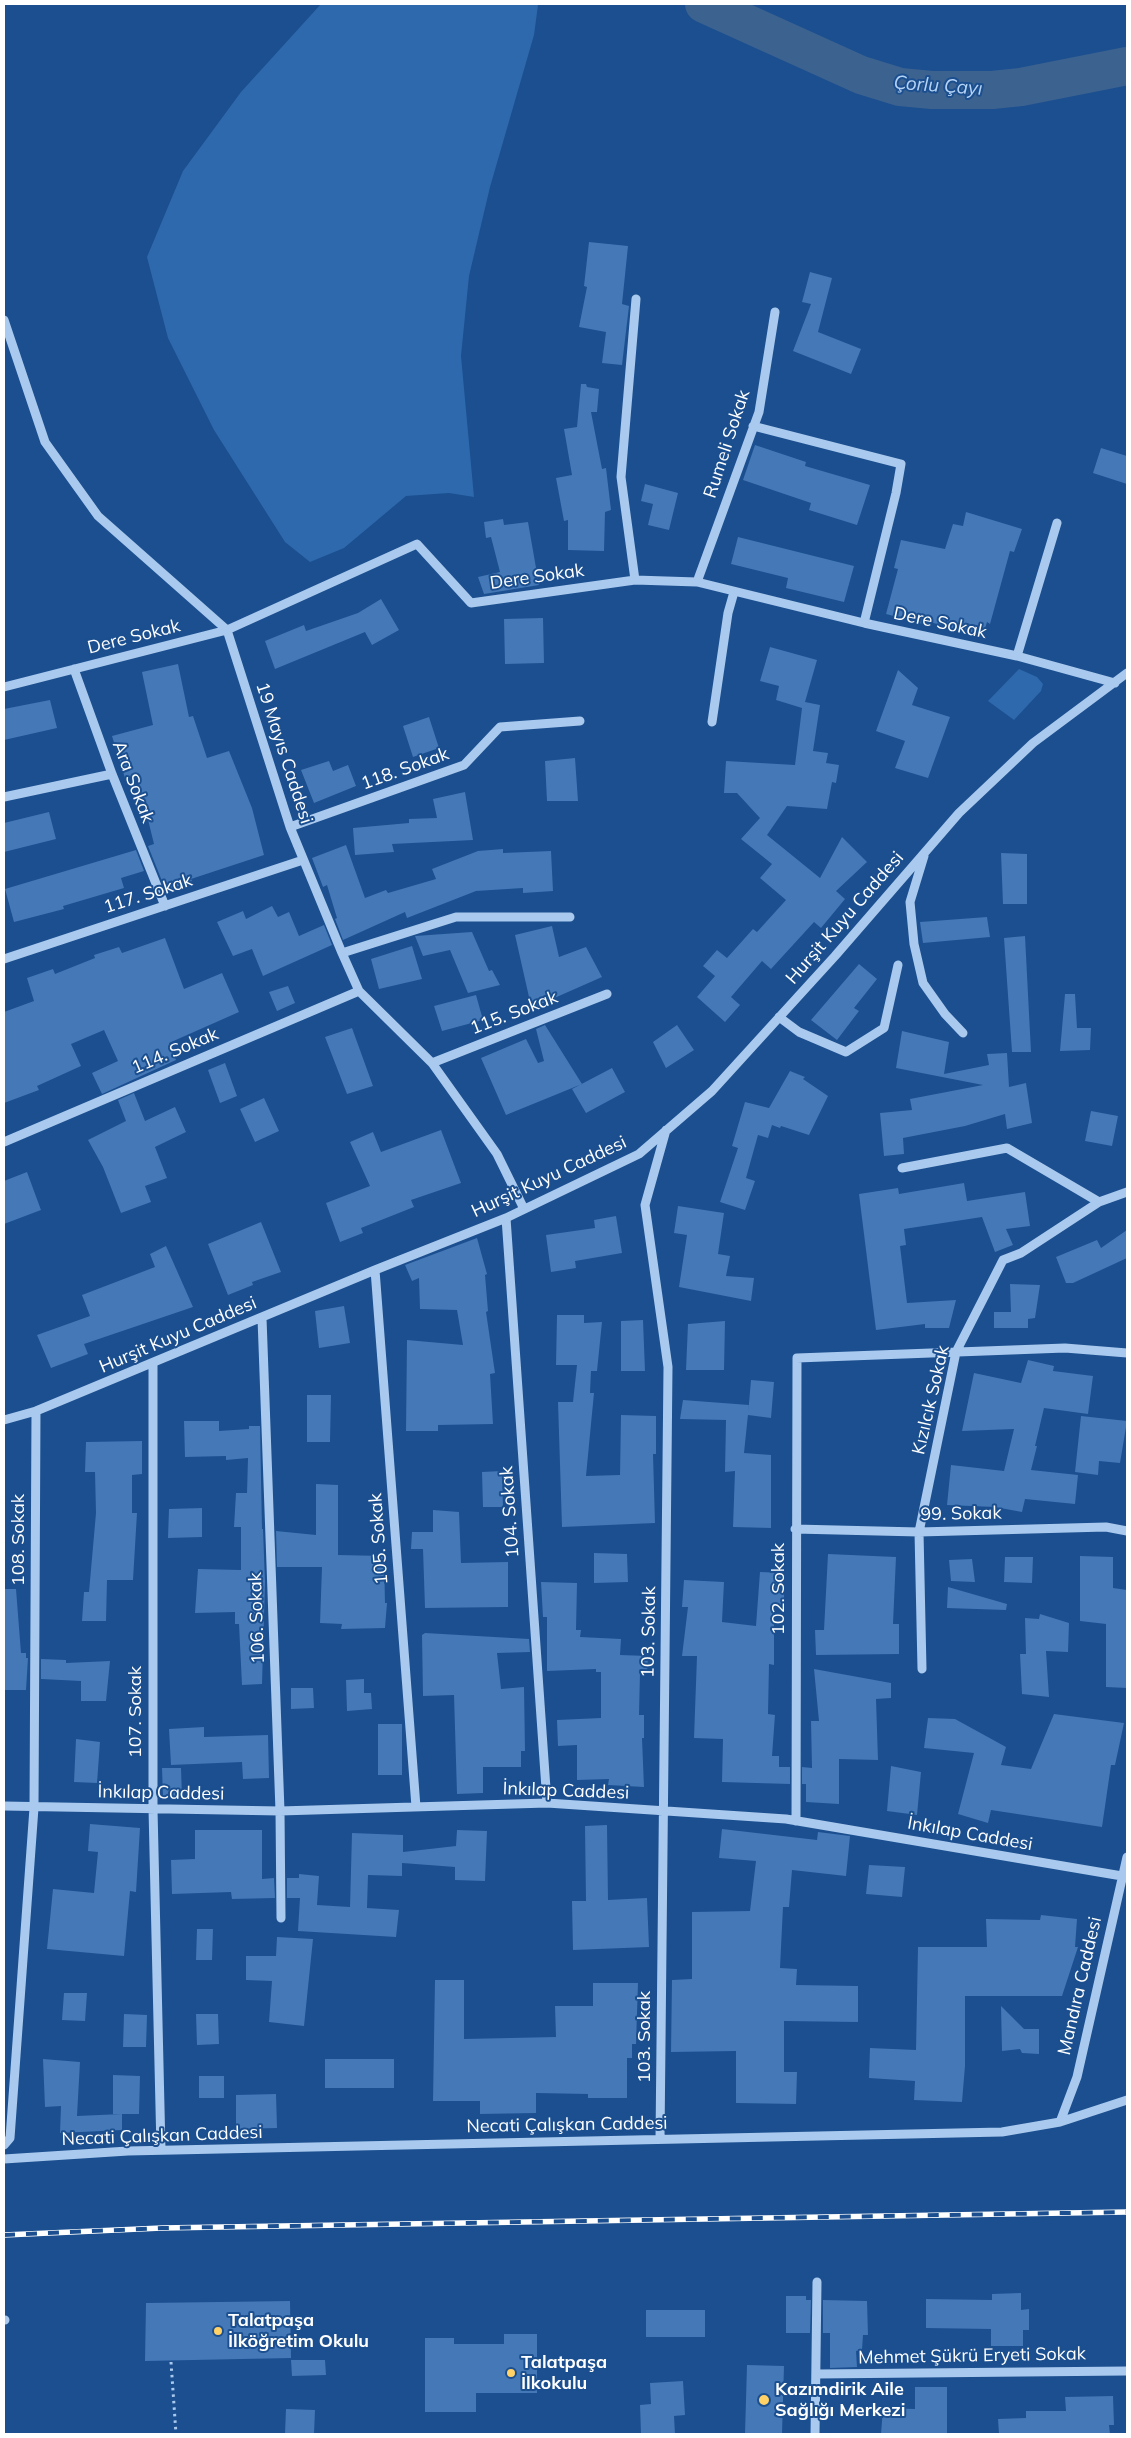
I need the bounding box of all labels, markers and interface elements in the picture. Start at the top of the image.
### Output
water label: Çorlu Çayı [893,72,983,100]
street label: Rumeli Sokak [699,387,755,501]
street label: Dere Sokak [489,560,585,594]
street label: Dere Sokak [891,603,989,643]
street label: Dere Sokak [85,615,183,659]
street label: 19 Mayıs Caddesi [251,680,317,826]
street label: Ara Sokak [108,738,158,826]
street label: 118. Sokak [358,743,452,795]
street label: Hurşit Kuyu Caddesi [782,847,908,989]
street label: 117. Sokak [101,870,195,918]
street label: 115. Sokak [467,986,561,1040]
street label: 114. Sokak [128,1023,222,1079]
street label: Hurşit Kuyu Caddesi [468,1132,630,1222]
street label: Hurşit Kuyu Caddesi [96,1292,260,1378]
street label: Kızılcık Sokak [908,1343,954,1457]
street label: 104. Sokak [496,1465,524,1559]
street label: 105. Sokak [365,1492,393,1586]
street label: 108. Sokak [8,1494,30,1586]
street label: 99. Sokak [920,1502,1002,1526]
street label: 102. Sokak [768,1543,790,1635]
street label: 106. Sokak [245,1572,269,1664]
street label: 103. Sokak [637,1586,661,1678]
street label: 107. Sokak [125,1666,147,1758]
street label: İnkılap Caddesi [502,1778,630,1804]
street label: İnkılap Caddesi [97,1781,225,1805]
street label: İnkılap Caddesi [906,1812,1034,1856]
street label: Mandıra Caddesi [1054,1915,1106,2057]
street label: 103. Sokak [634,1991,656,2083]
street label: Necati Çalışkan Caddesi [466,2112,668,2138]
street label: Necati Çalışkan Caddesi [61,2122,263,2150]
place label: Talatpaşa İlköğretim Okulu [228,2310,369,2352]
marker: Talatpaşa İlköğretim Okulu [212,2325,224,2337]
street label: Mehmet Şükrü Eryeti Sokak [858,2343,1086,2369]
place label: Talatpaşa İlkokulu [521,2352,607,2394]
marker: Talatpaşa İlkokulu [505,2367,517,2379]
place label: Kazımdirik Aile Sağlığı Merkezi [775,2379,905,2422]
marker: Kazımdirik Aile Sağlığı Merkezi [757,2393,771,2407]

